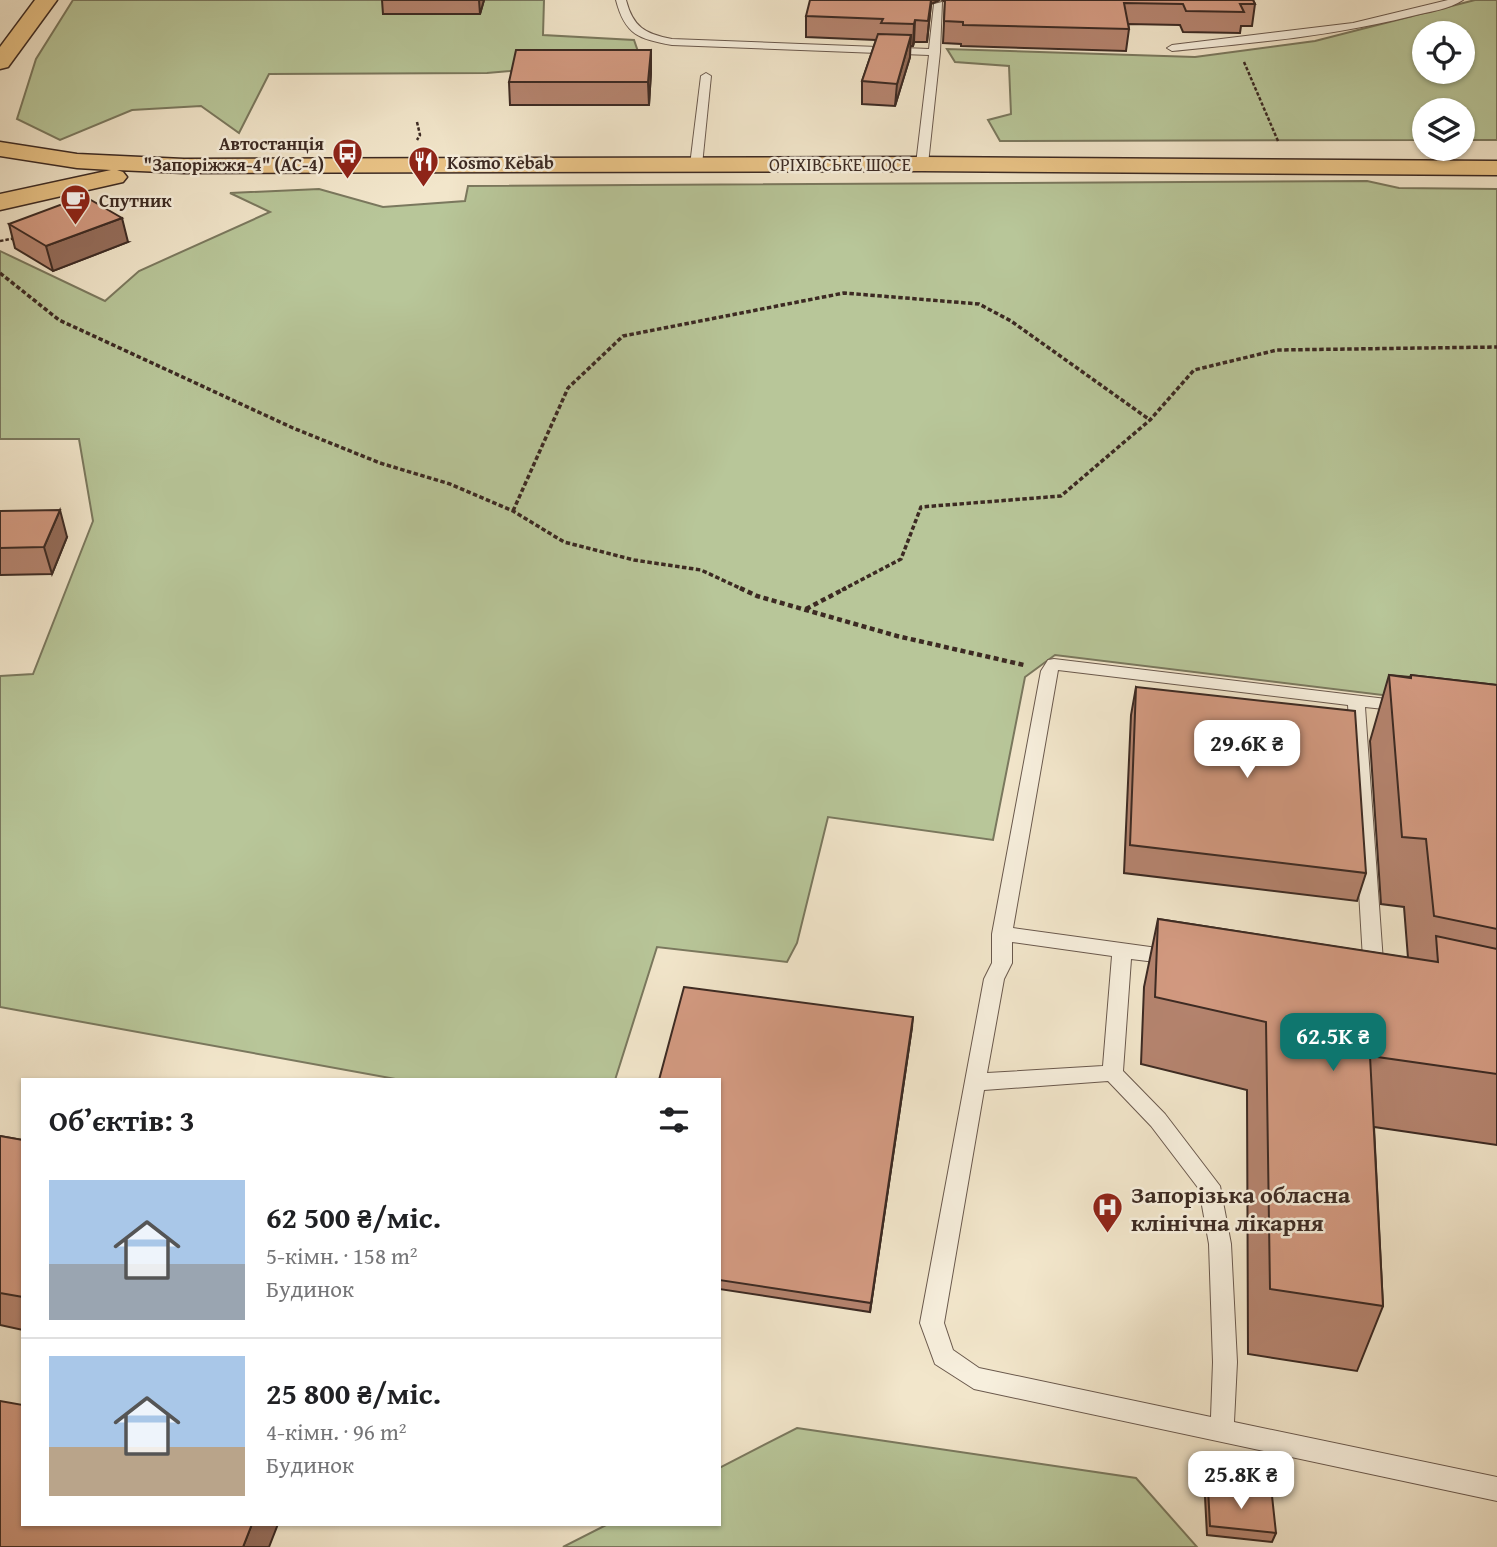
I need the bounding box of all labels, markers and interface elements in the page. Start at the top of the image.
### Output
map controls [1412,21,1475,161]
button: locate [1412,21,1475,84]
button: layers [1412,98,1475,161]
place label: Автостанція "Запоріжжя-4" (АС-4) [144,130,324,178]
bus stop icon: Автостанція "Запоріжжя-4" (АС-4) [330,136,364,180]
restaurant icon: Kosmo Kebab [407,145,441,189]
place label: Kosmo Kebab [447,149,554,176]
street label: ОРІХІВСЬКЕ ШОСЕ [769,151,911,178]
cafe icon: Спутник [59,183,93,227]
place label: Спутник [99,187,172,214]
pin: 29.6K ₴ [1182,720,1312,780]
text: 29.6K ₴ [1210,726,1284,759]
pin: 62.5K ₴ [1268,1014,1398,1073]
text: 62.5K ₴ [1296,1019,1370,1052]
text: Об’єктів: 3 [49,1098,195,1142]
icon: filters [655,1101,693,1139]
place label: Запорізька обласна клінічна лікарня [1131,1177,1351,1240]
hospital icon: Запорізька обласна клінічна лікарня [1091,1191,1125,1235]
text: 62 500 ₴/міс. [266,1195,441,1239]
icon: home [105,1208,189,1292]
text: 5-кімн. · 158 m² [266,1239,418,1272]
text: Будинок [266,1272,354,1305]
text: 25 800 ₴/міс. [266,1371,441,1415]
icon: home [105,1384,189,1468]
text: 4-кімн. · 96 m² [266,1415,407,1448]
text: Будинок [266,1448,354,1481]
pin: 25.8K ₴ [1176,1452,1306,1511]
text: 25.8K ₴ [1204,1457,1278,1490]

